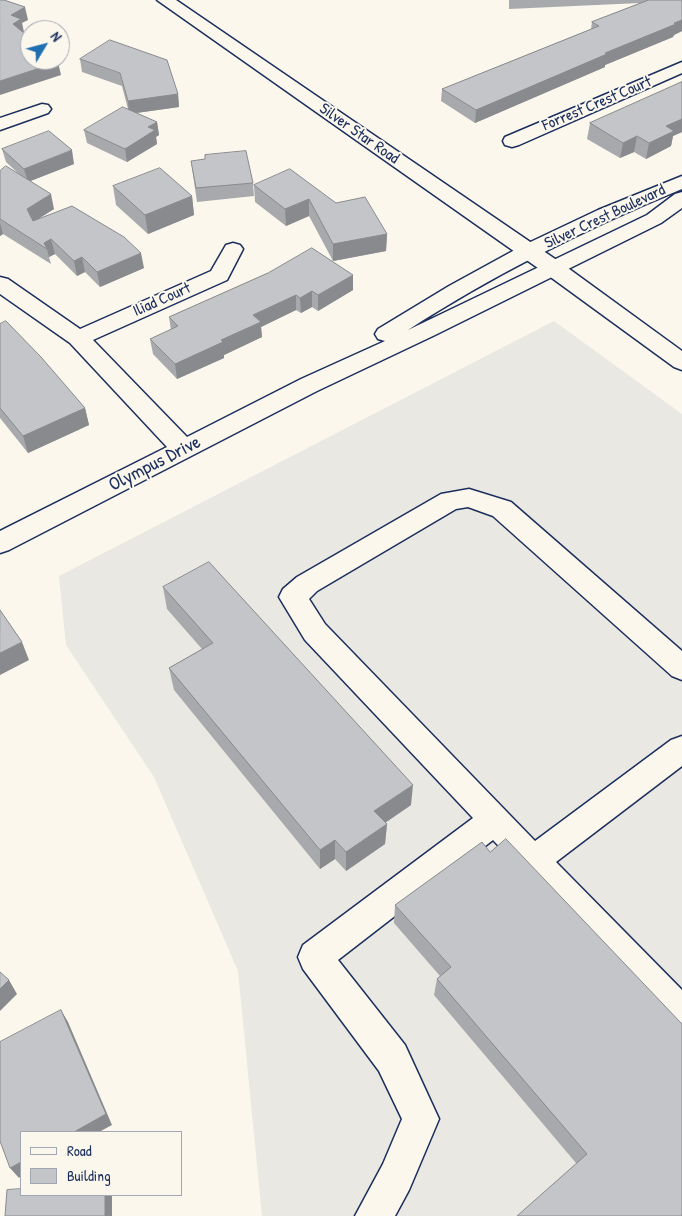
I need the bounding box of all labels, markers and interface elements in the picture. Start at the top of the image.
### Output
north arrow [20,20,70,70]
text: N [47,28,66,45]
street label: Forrest Crest Court [540,72,654,136]
street label: Silver Star Road [315,99,403,169]
street label: Silver Crest Boulevard [542,181,668,253]
street label: Iliad Court [130,279,194,321]
street label: Olympus Drive [105,431,205,497]
legend [20,1131,182,1196]
text: Road [67,1140,92,1161]
text: Building [67,1165,111,1186]

